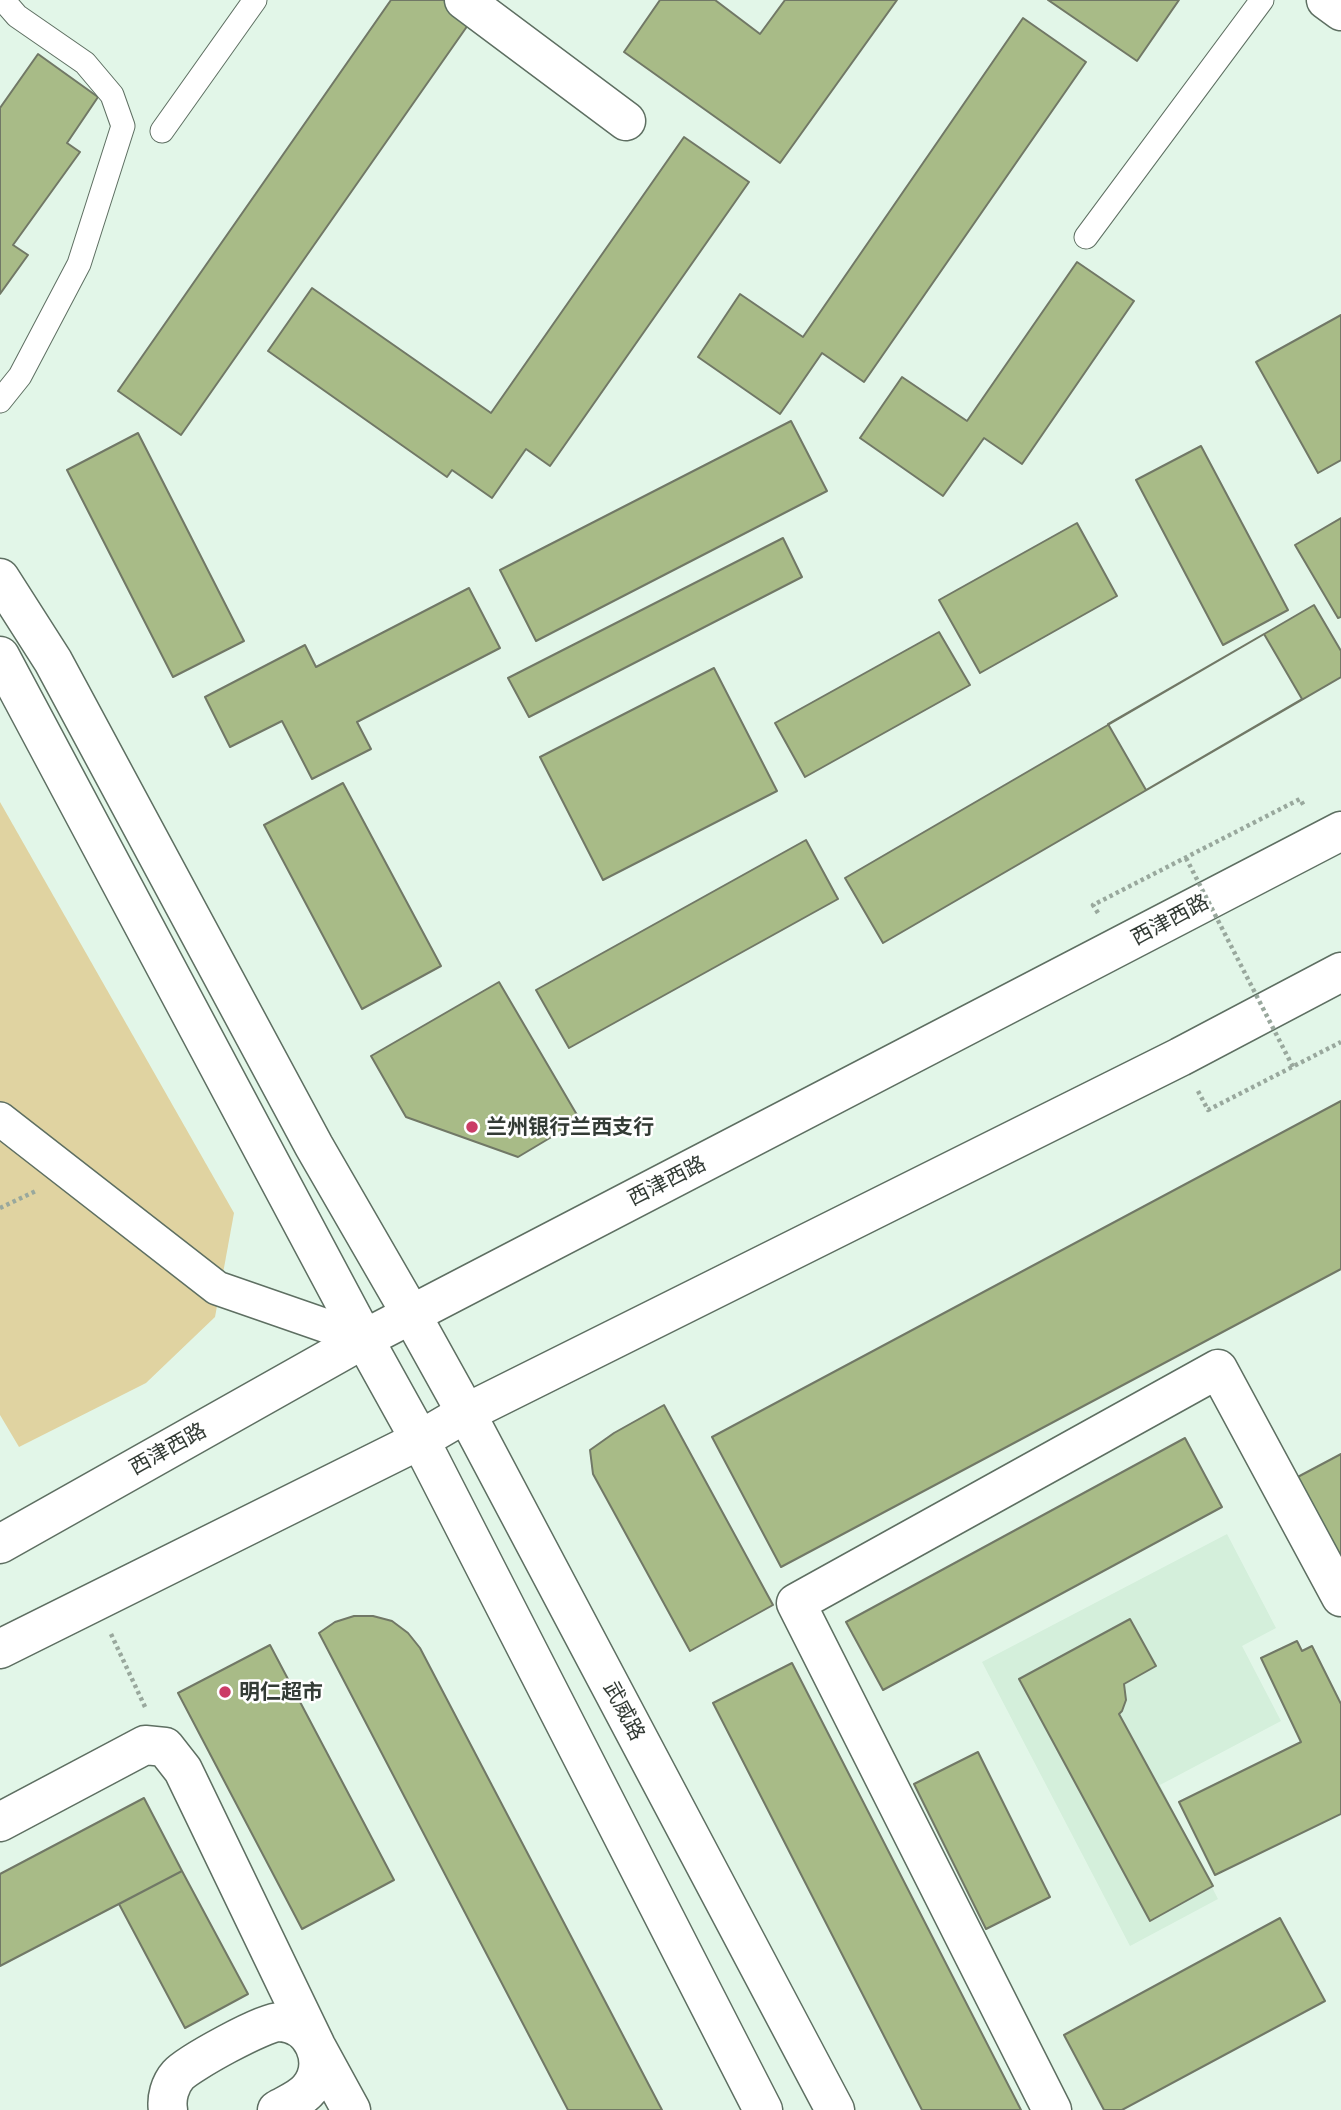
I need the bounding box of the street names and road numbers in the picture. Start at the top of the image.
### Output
street label: 西津西路 [1127,889,1213,951]
street label: 西津西路 [624,1151,710,1211]
street label: 西津西路 [125,1418,211,1480]
street label: 武威路 [598,1677,650,1745]

